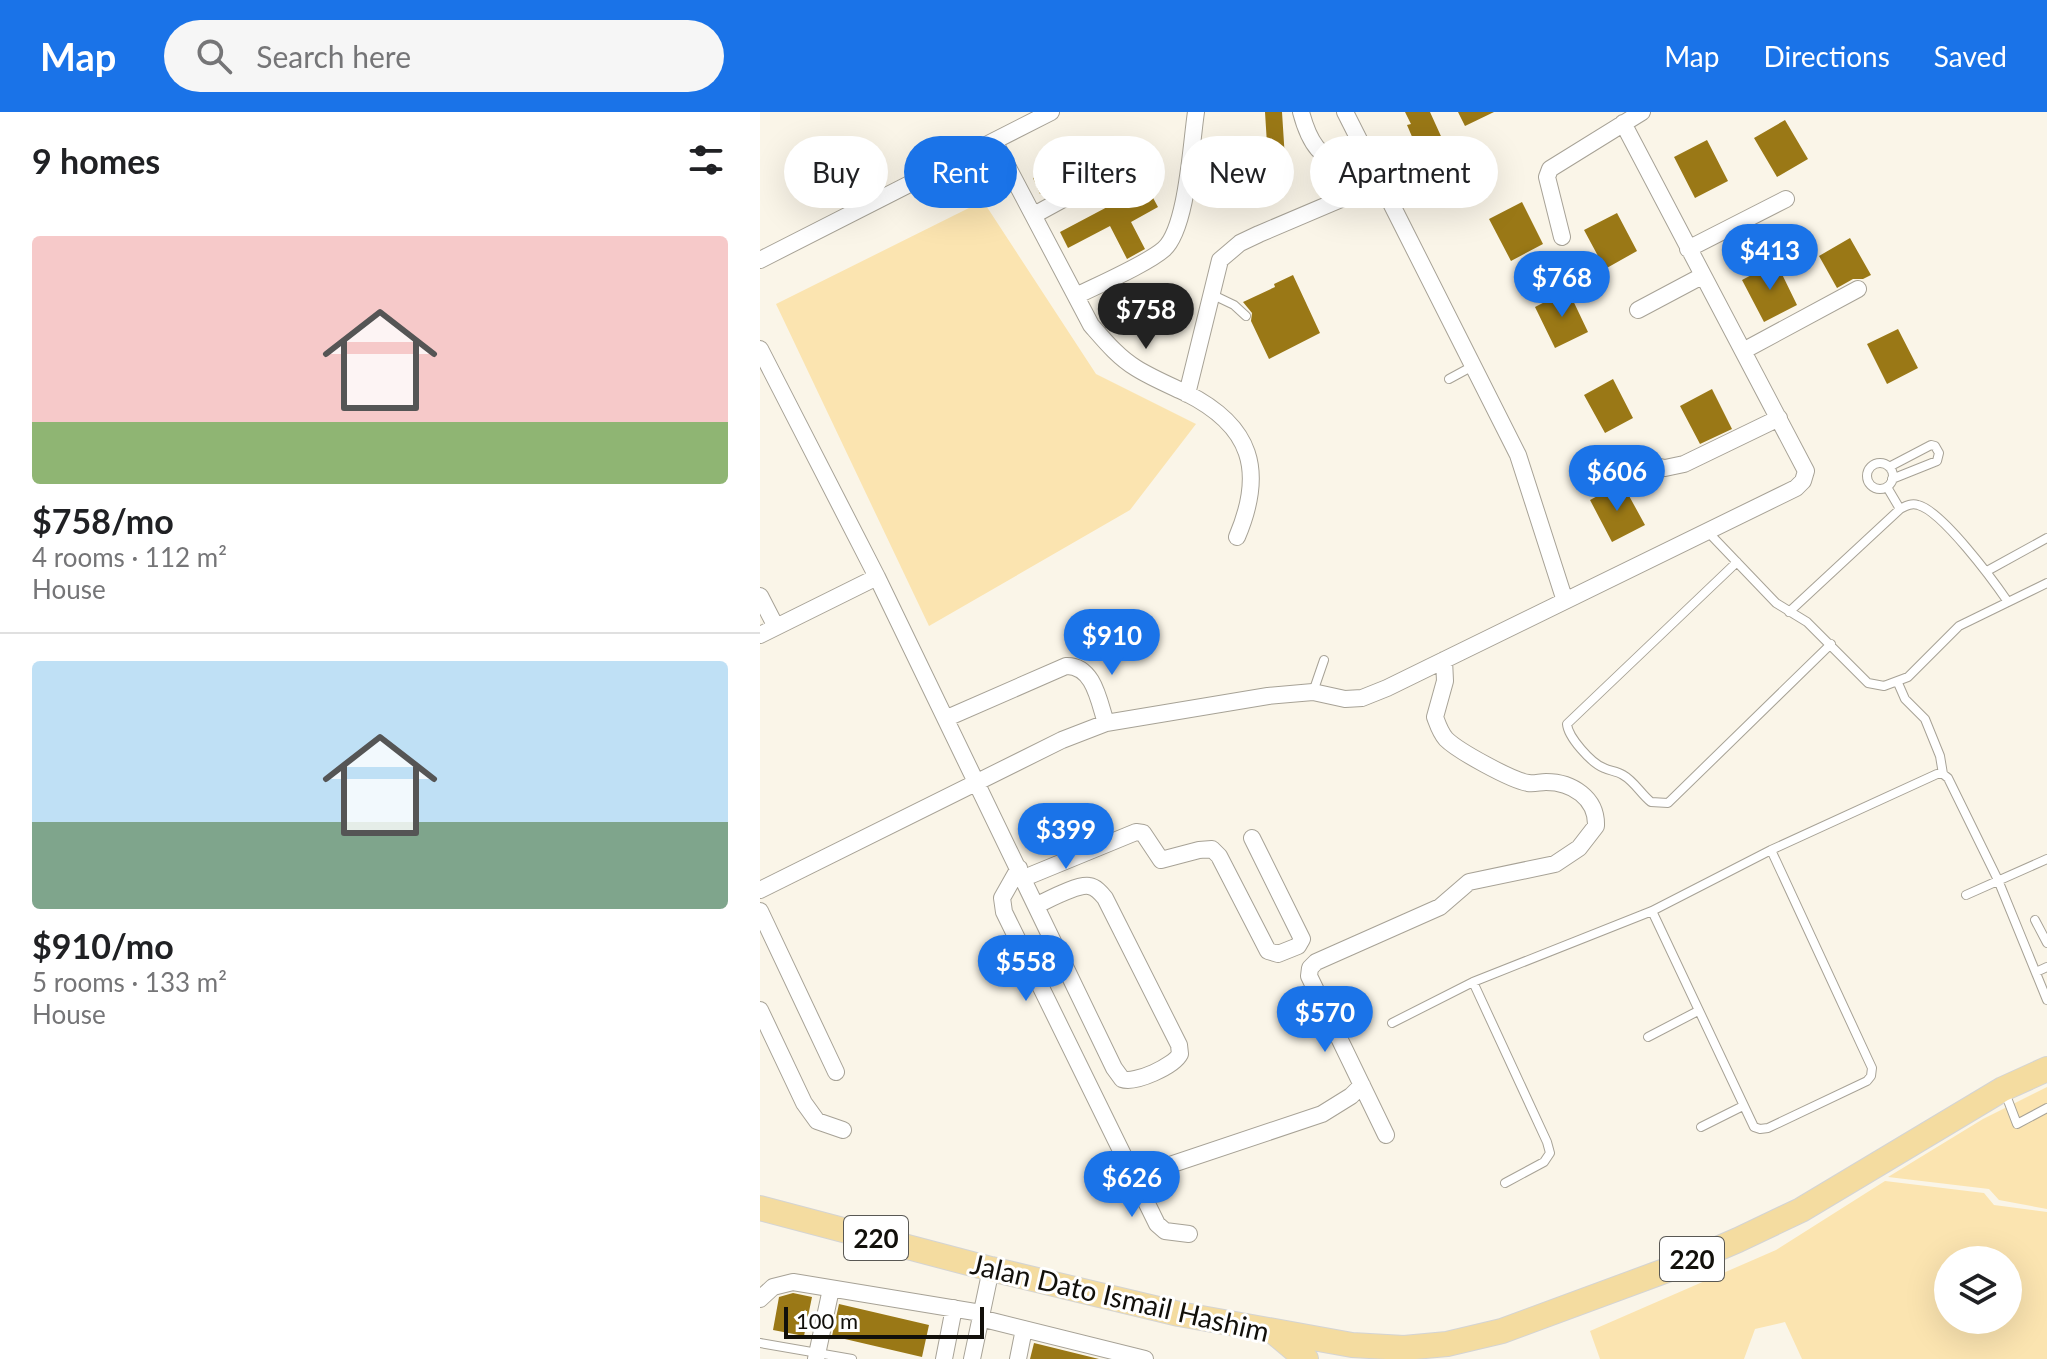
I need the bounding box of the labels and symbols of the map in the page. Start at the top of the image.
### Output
pin: $413 [1723,224,1817,292]
pin: $768 [1515,251,1609,319]
pin: $758 [1099,283,1193,351]
pin: $606 [1570,445,1664,513]
pin: $910 [1065,609,1159,677]
pin: $399 [1019,803,1113,871]
pin: $558 [979,935,1073,1003]
pin: $570 [1278,986,1372,1054]
pin: $626 [1085,1151,1179,1219]
road number: 220 [844,1216,908,1260]
road number: 220 [1660,1237,1724,1281]
street label: Jalan Dato Ismail Hashim [967,1246,1273,1348]
scale bar [784,1303,984,1339]

